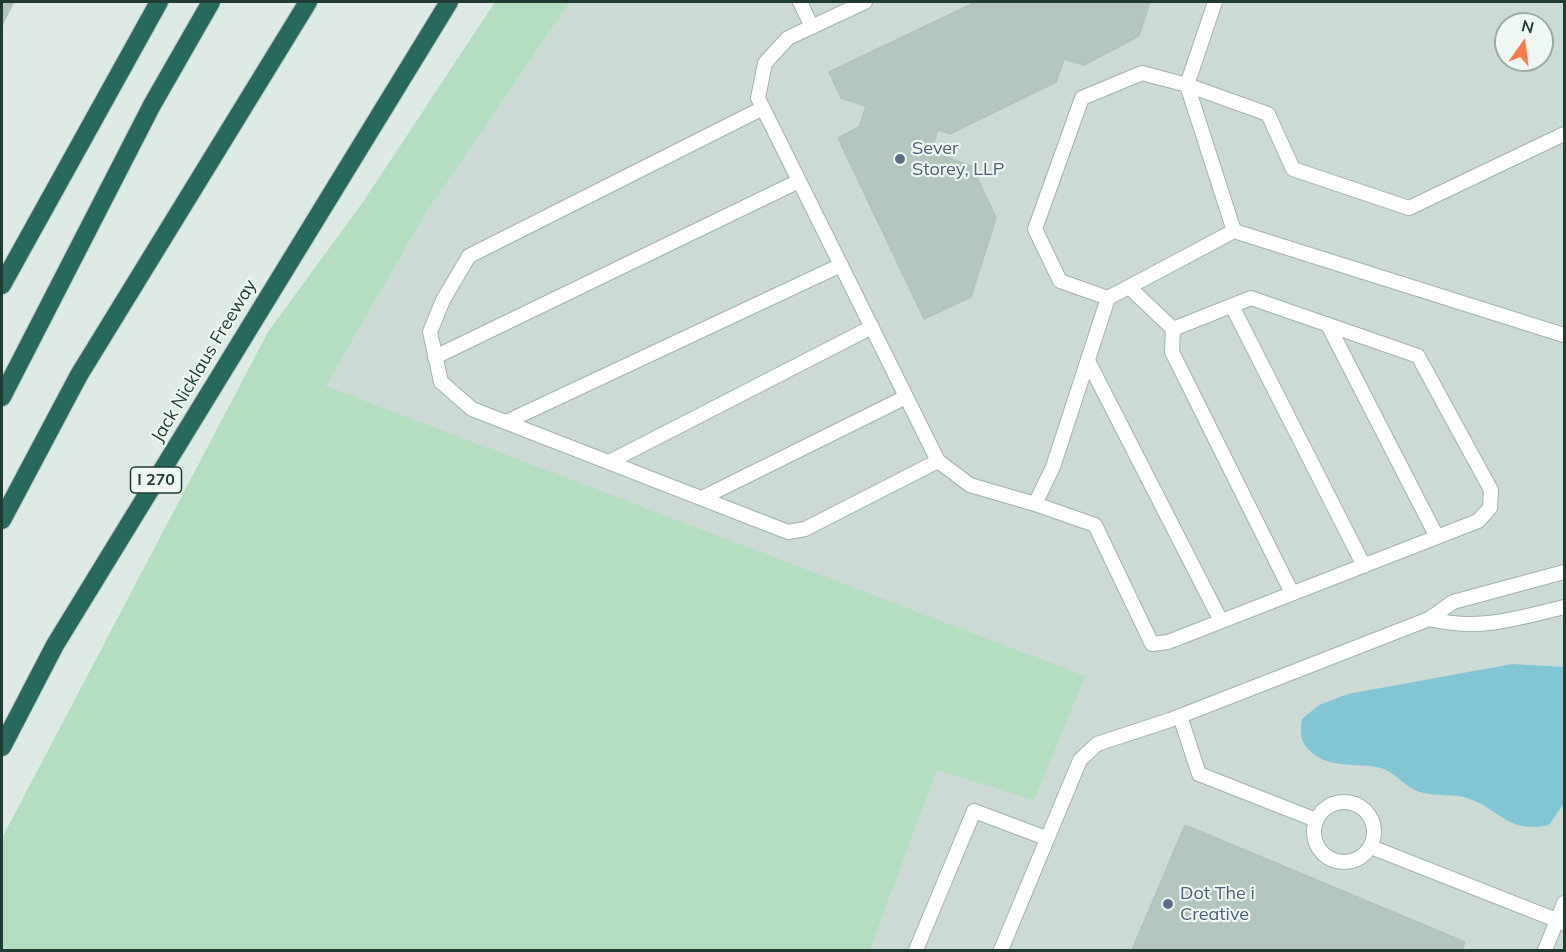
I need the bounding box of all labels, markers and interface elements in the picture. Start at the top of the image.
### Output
north arrow [1494,12,1554,72]
text: N [1520,15,1536,38]
place label: Sever Storey, LLP [912,138,1005,180]
marker: Sever Storey, LLP [893,152,907,166]
street label: Jack Nicklaus Freeway [147,276,261,446]
road number: I 270 [130,467,182,493]
place label: Dot The i Creative [1180,883,1255,926]
marker: Dot The i Creative [1161,897,1175,911]

